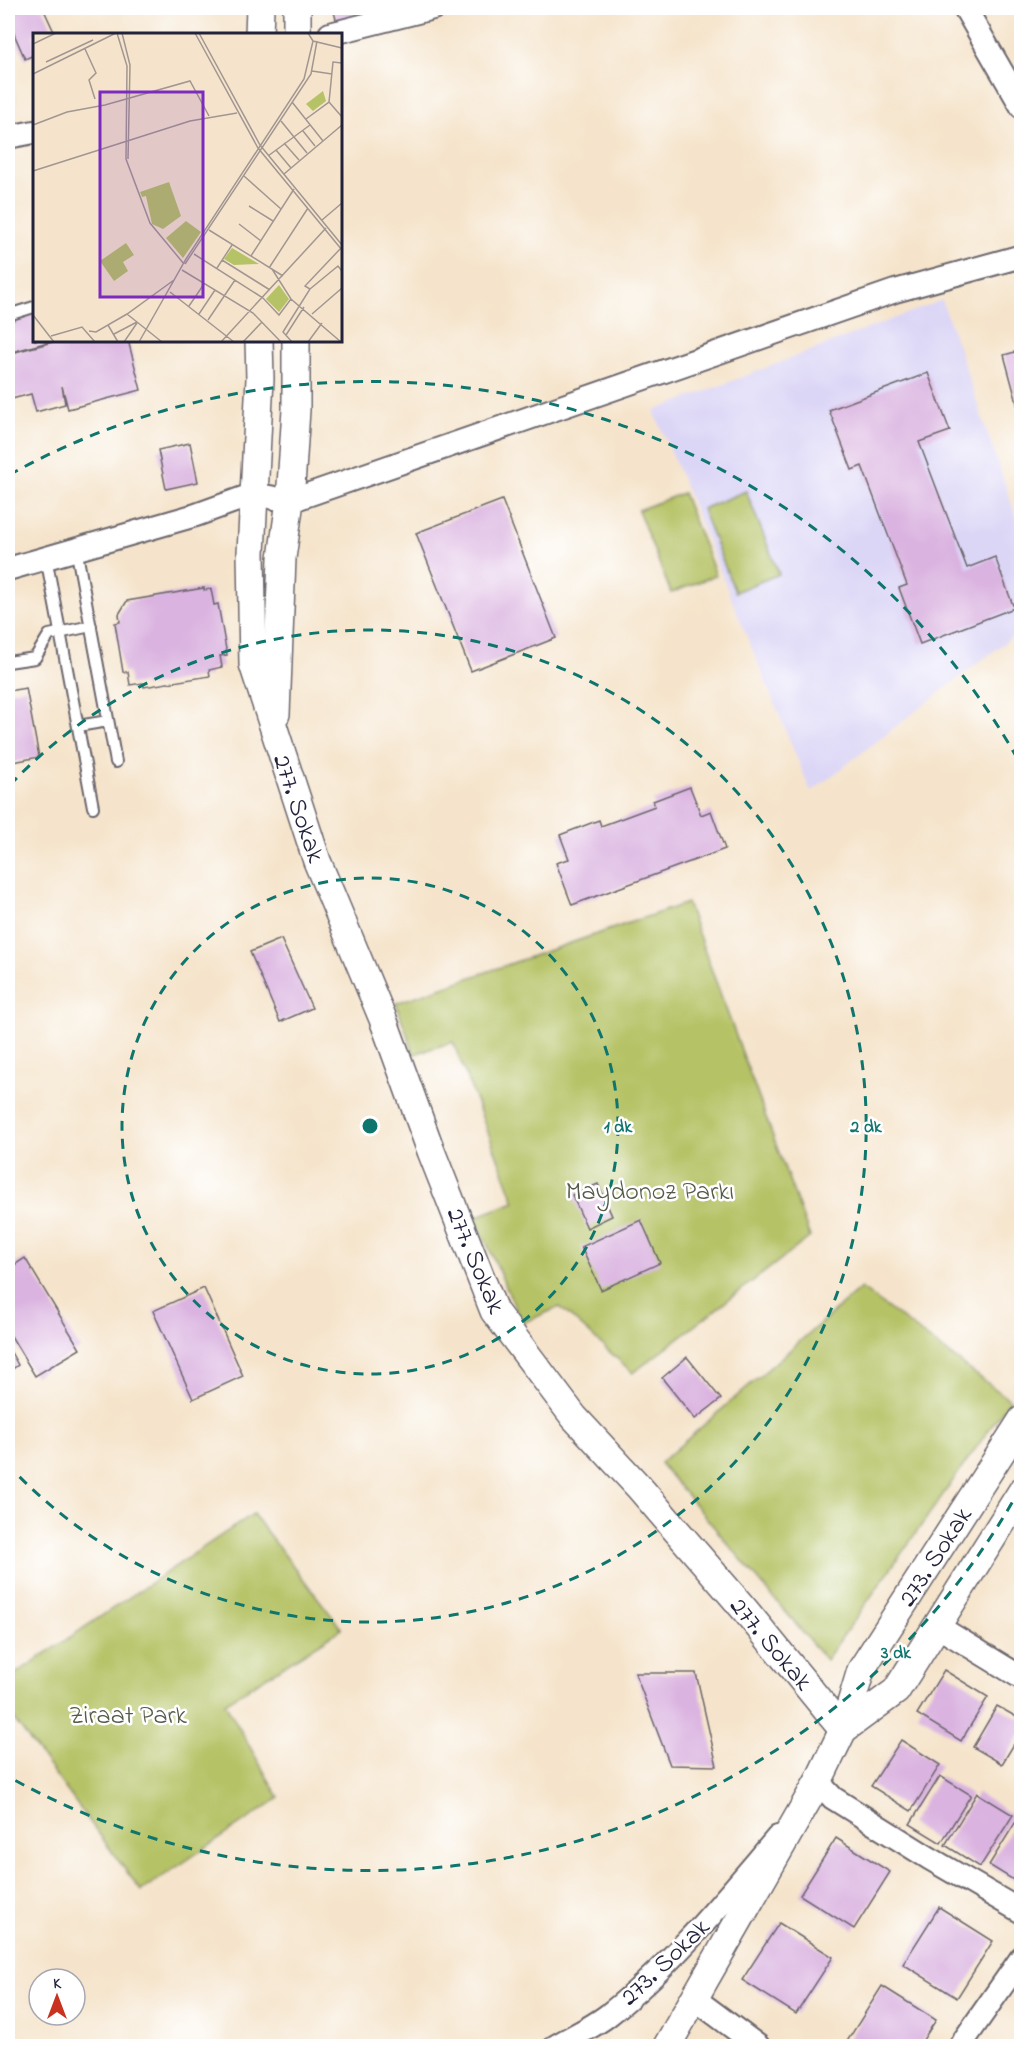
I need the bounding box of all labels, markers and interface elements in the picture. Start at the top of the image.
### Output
inset map [33,33,342,342]
street label: 277. Sokak [261,750,334,869]
text: 1 dk [604,1115,633,1141]
text: 2 dk [849,1115,883,1141]
centre of rings [360,1116,380,1136]
park label: Maydonoz Parkı [566,1174,734,1212]
street label: 277. Sokak [435,1202,514,1321]
street label: 273. Sokak [890,1500,983,1615]
street label: 277. Sokak [719,1590,821,1701]
text: 3 dk [880,1641,912,1667]
park label: Ziraat Park [69,1698,188,1736]
street label: 273. Sokak [612,1910,720,2016]
north arrow [27,1967,87,2027]
text: K [53,1972,62,1996]

